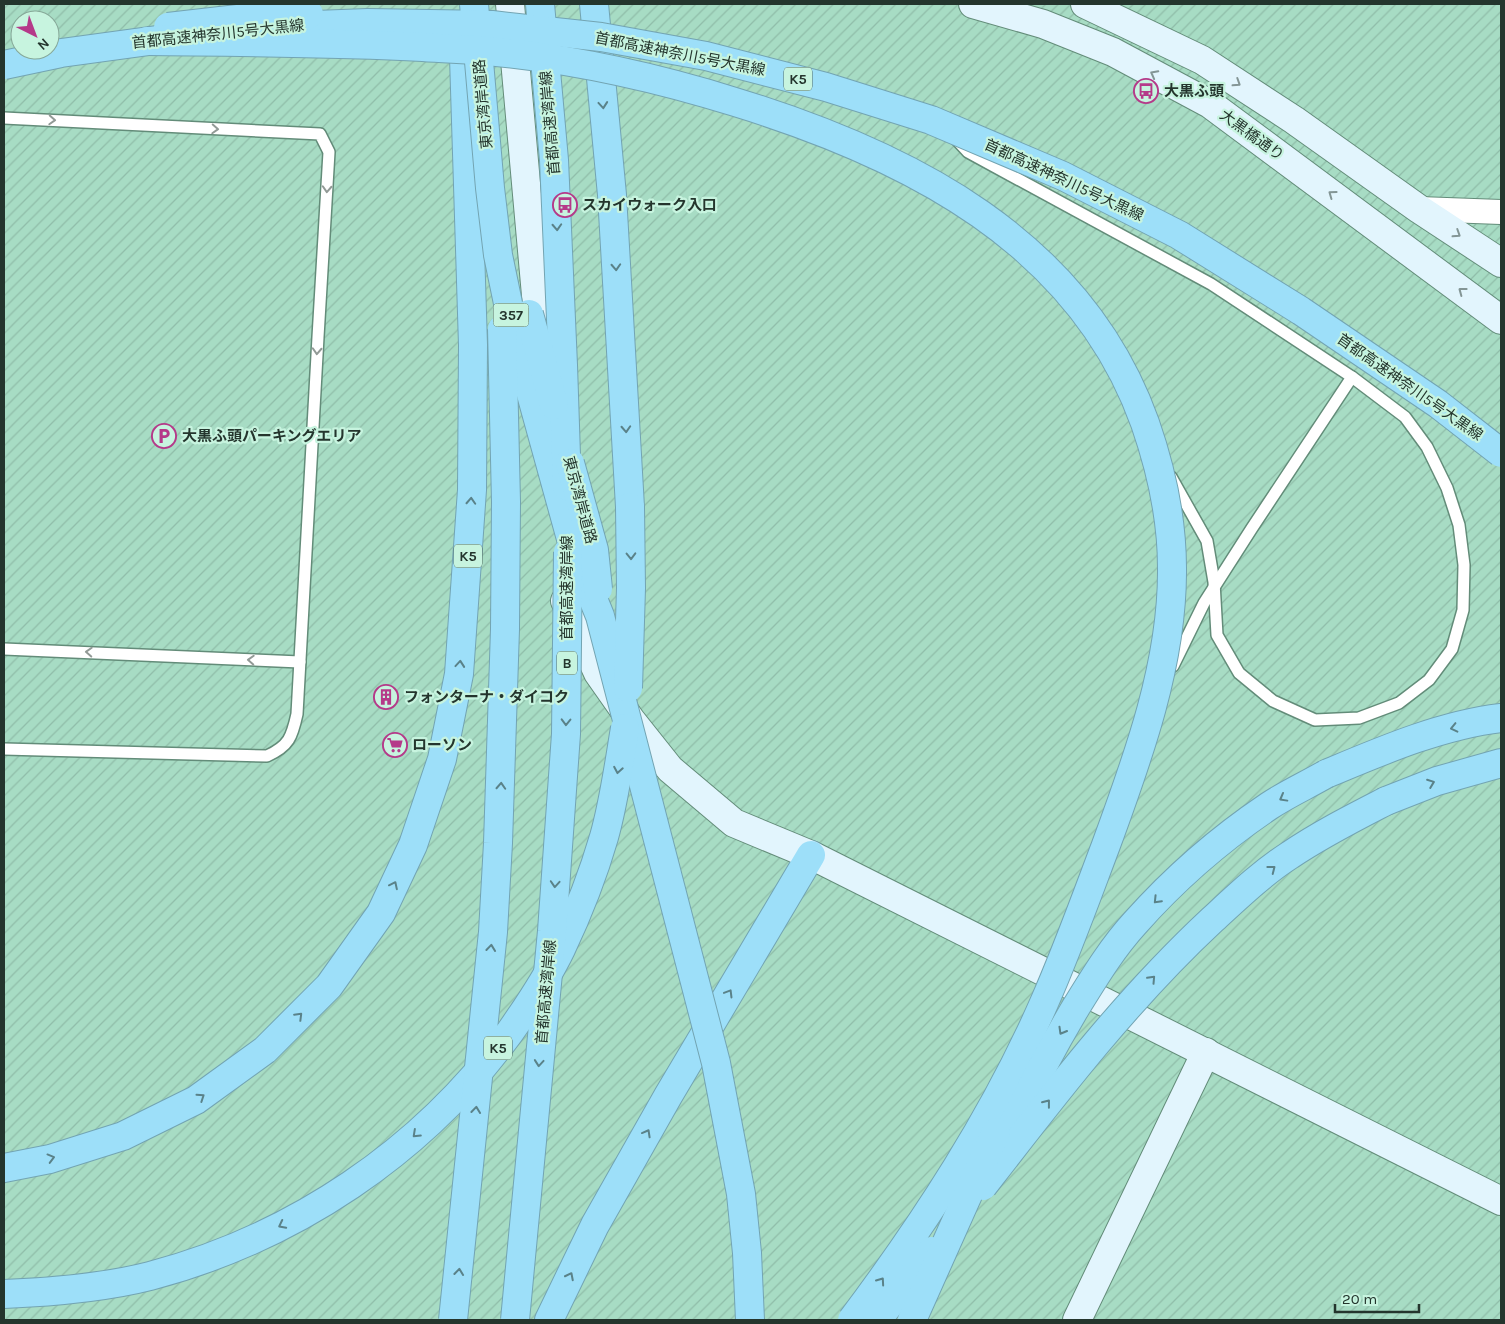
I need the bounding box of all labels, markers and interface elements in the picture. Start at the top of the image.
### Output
north arrow [10,10,60,60]
street label: 首都高速神奈川5号大黒線 [131,16,305,52]
street label: 首都高速神奈川5号大黒線 [593,29,767,79]
text: N [34,35,53,54]
street label: 東京湾岸道路 [470,58,496,150]
road number: K5 [784,68,812,90]
street label: 首都高速湾岸線 [536,70,564,176]
one-way arrow [1150,70,1159,80]
one-way arrow [1231,76,1240,86]
bus stop icon: 大黒ふ頭 [1133,78,1159,104]
place label: 大黒ふ頭 [1164,82,1224,100]
one-way arrow [598,101,609,109]
street label: 大黒橋通り [1216,106,1288,164]
one-way arrow [49,115,57,126]
one-way arrow [211,123,219,134]
street label: 首都高速神奈川5号大黒線 [982,135,1146,225]
one-way arrow [322,185,333,193]
one-way arrow [1328,191,1338,200]
bus stop icon: スカイウォーク入口 [552,192,578,218]
place label: スカイウォーク入口 [582,196,717,214]
one-way arrow [552,223,563,231]
one-way arrow [1452,228,1461,237]
one-way arrow [611,263,622,271]
one-way arrow [1458,288,1468,297]
road number: 357 [494,304,528,326]
street label: 首都高速神奈川5号大黒線 [1334,330,1486,444]
one-way arrow [311,347,322,355]
parking icon: 大黒ふ頭パーキングエリア [151,423,177,449]
one-way arrow [620,425,631,433]
place label: 大黒ふ頭パーキングエリア [182,427,362,445]
street label: 東京湾岸道路 [560,454,600,546]
one-way arrow [466,497,477,505]
street label: 首都高速湾岸線 [558,535,576,641]
road number: K5 [454,544,482,568]
one-way arrow [626,552,636,560]
one-way arrow [85,647,93,658]
road number: B [557,651,577,674]
one-way arrow [247,654,255,665]
one-way arrow [454,659,465,667]
building icon: フォンターナ・ダイコク [373,684,399,710]
place label: フォンターナ・ダイコク [404,688,569,706]
one-way arrow [561,718,572,726]
one-way arrow [1449,722,1458,733]
supermarket icon: ローソン [382,732,408,758]
place label: ローソン [412,736,472,754]
one-way arrow [613,766,624,774]
one-way arrow [1426,779,1435,789]
one-way arrow [495,782,506,790]
one-way arrow [1280,792,1289,802]
one-way arrow [1266,866,1276,875]
one-way arrow [550,880,561,888]
one-way arrow [388,881,398,890]
one-way arrow [1154,894,1163,903]
street label: 首都高速湾岸線 [532,939,560,1045]
one-way arrow [485,944,496,952]
one-way arrow [1146,976,1155,985]
one-way arrow [723,989,733,998]
one-way arrow [294,1013,303,1022]
one-way arrow [1059,1026,1069,1035]
road number: K5 [484,1036,512,1060]
one-way arrow [534,1059,545,1067]
one-way arrow [195,1094,205,1103]
one-way arrow [1042,1100,1050,1109]
one-way arrow [470,1106,481,1114]
one-way arrow [413,1128,422,1137]
one-way arrow [641,1130,651,1139]
one-way arrow [47,1153,56,1164]
one-way arrow [279,1219,288,1229]
one-way arrow [453,1268,464,1276]
one-way arrow [564,1272,574,1281]
one-way arrow [875,1277,884,1287]
scale bar [1335,1282,1419,1314]
text: 20 m [1342,1290,1377,1308]

